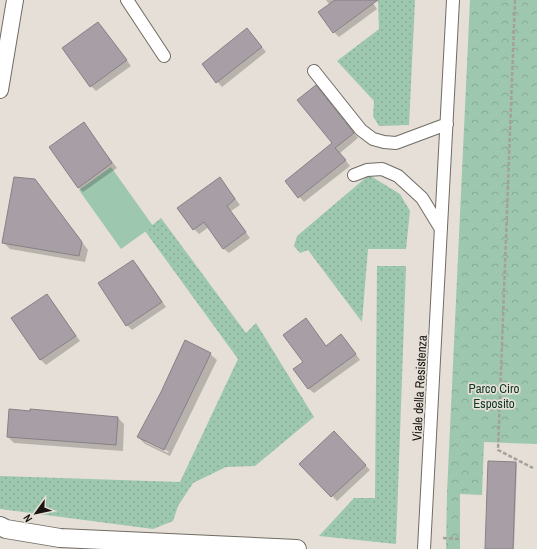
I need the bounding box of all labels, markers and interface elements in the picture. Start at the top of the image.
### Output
street label: Viale della Resistenza [408,335,431,441]
park label: Parco Ciro Esposito [469,380,520,412]
north arrow [16,493,56,533]
text: N [20,512,35,525]

